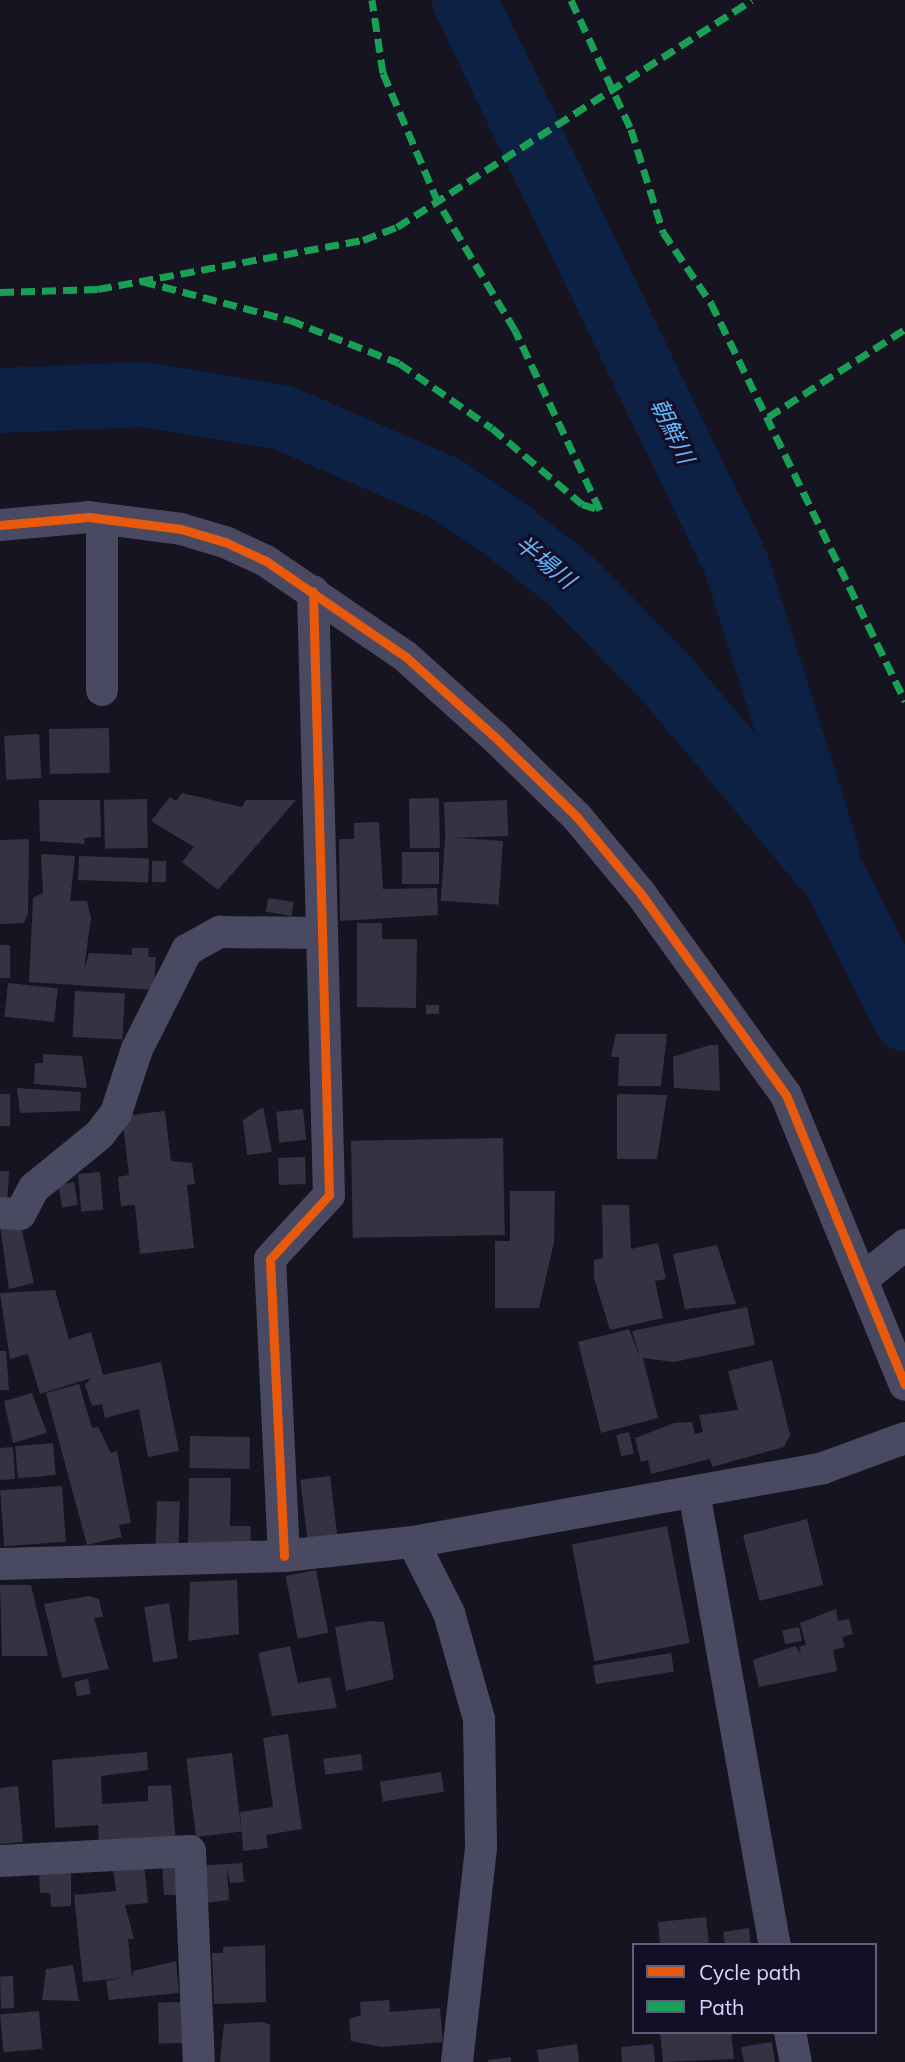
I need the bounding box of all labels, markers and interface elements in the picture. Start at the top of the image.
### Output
water label: 朝鮮川 [644,394,700,468]
water label: 半場川 [510,530,580,594]
legend [632,1943,877,2034]
text: Cycle path [699,1959,801,1985]
text: Path [699,1994,744,2020]

